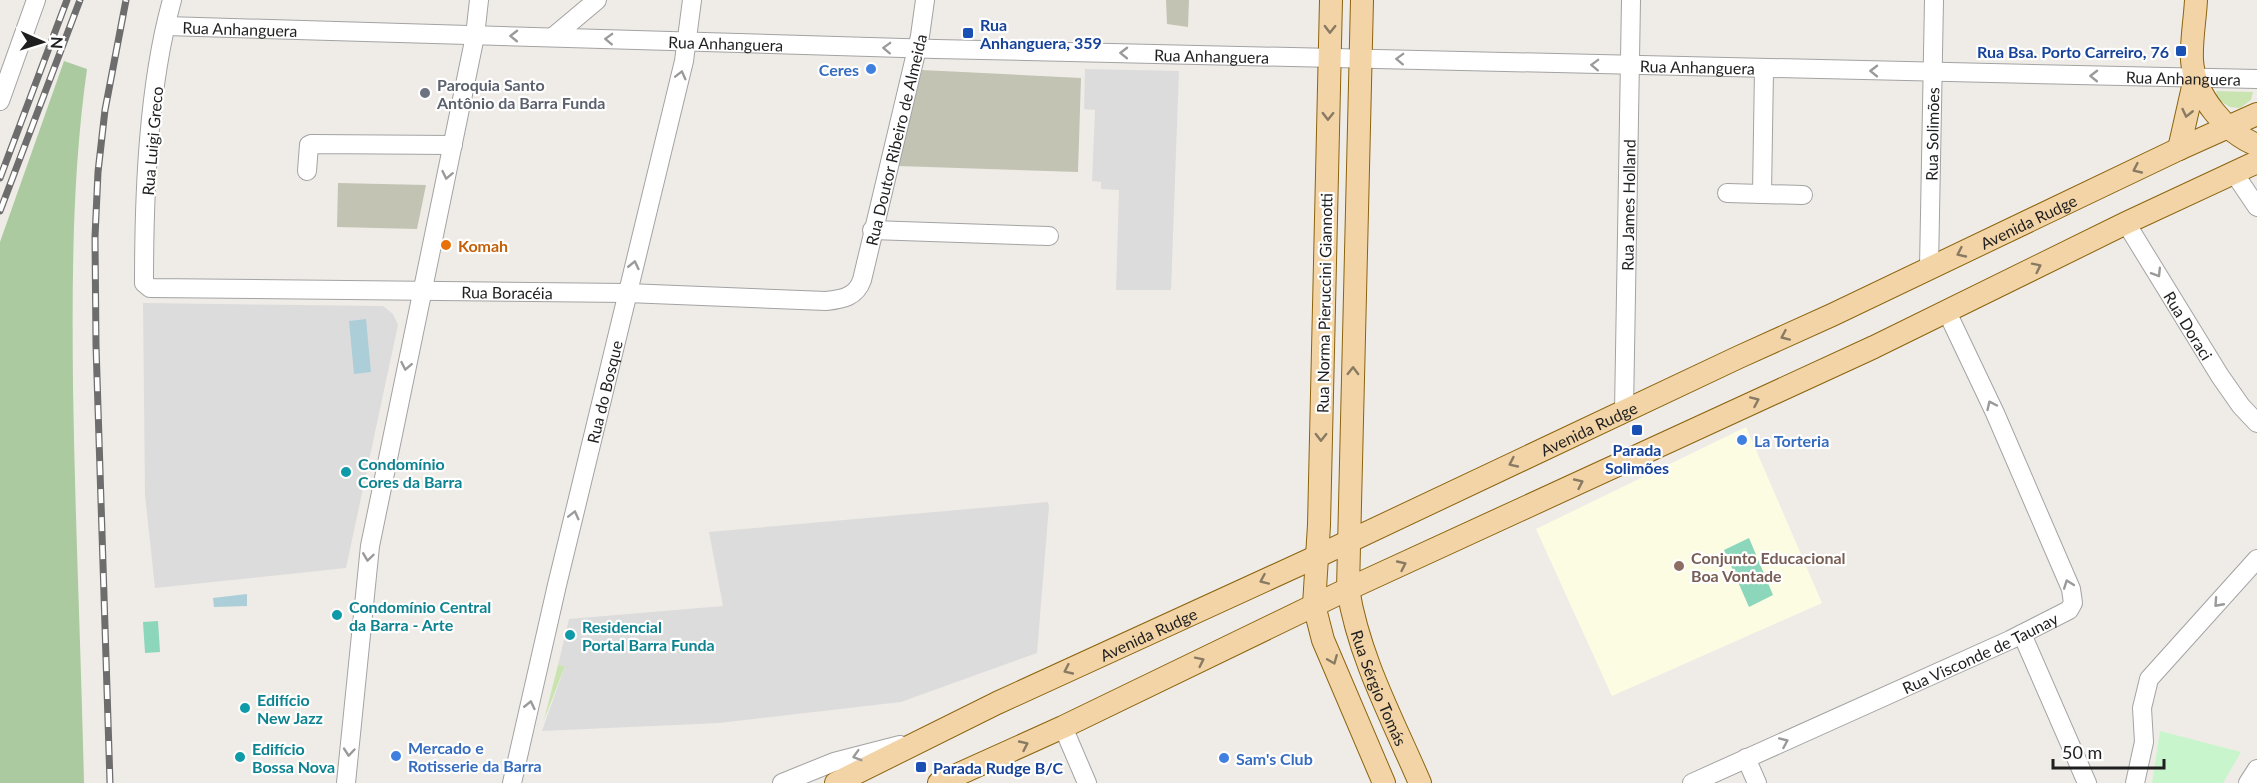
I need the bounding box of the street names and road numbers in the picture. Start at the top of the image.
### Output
street label: Rua Anhanguera [182,17,298,39]
street label: Rua Anhanguera [668,32,784,54]
street label: Rua Doutor Ribeiro de Almeida [861,32,930,247]
street label: Rua Anhanguera [1154,44,1269,66]
street label: Rua Anhanguera [1640,55,1755,77]
street label: Rua Anhanguera [2126,67,2241,88]
street label: Rua Luigi Greco [138,86,166,196]
street label: Rua Solimões [1921,87,1942,181]
street label: Rua James Holland [1617,139,1638,271]
street label: Avenida Rudge [1977,190,2080,252]
street label: Rua Norma Pieruccini Giannotti [1313,193,1335,413]
street label: Rua Boracéia [461,282,553,302]
street label: Rua Doraci [2161,287,2217,363]
street label: Rua do Bosque [582,338,626,445]
street label: Avenida Rudge [1537,397,1640,459]
street label: Avenida Rudge [1097,603,1200,664]
street label: Rua Visconde de Taunay [1899,608,2061,697]
street label: Rua Sérgio Tomás [1348,628,1411,748]

